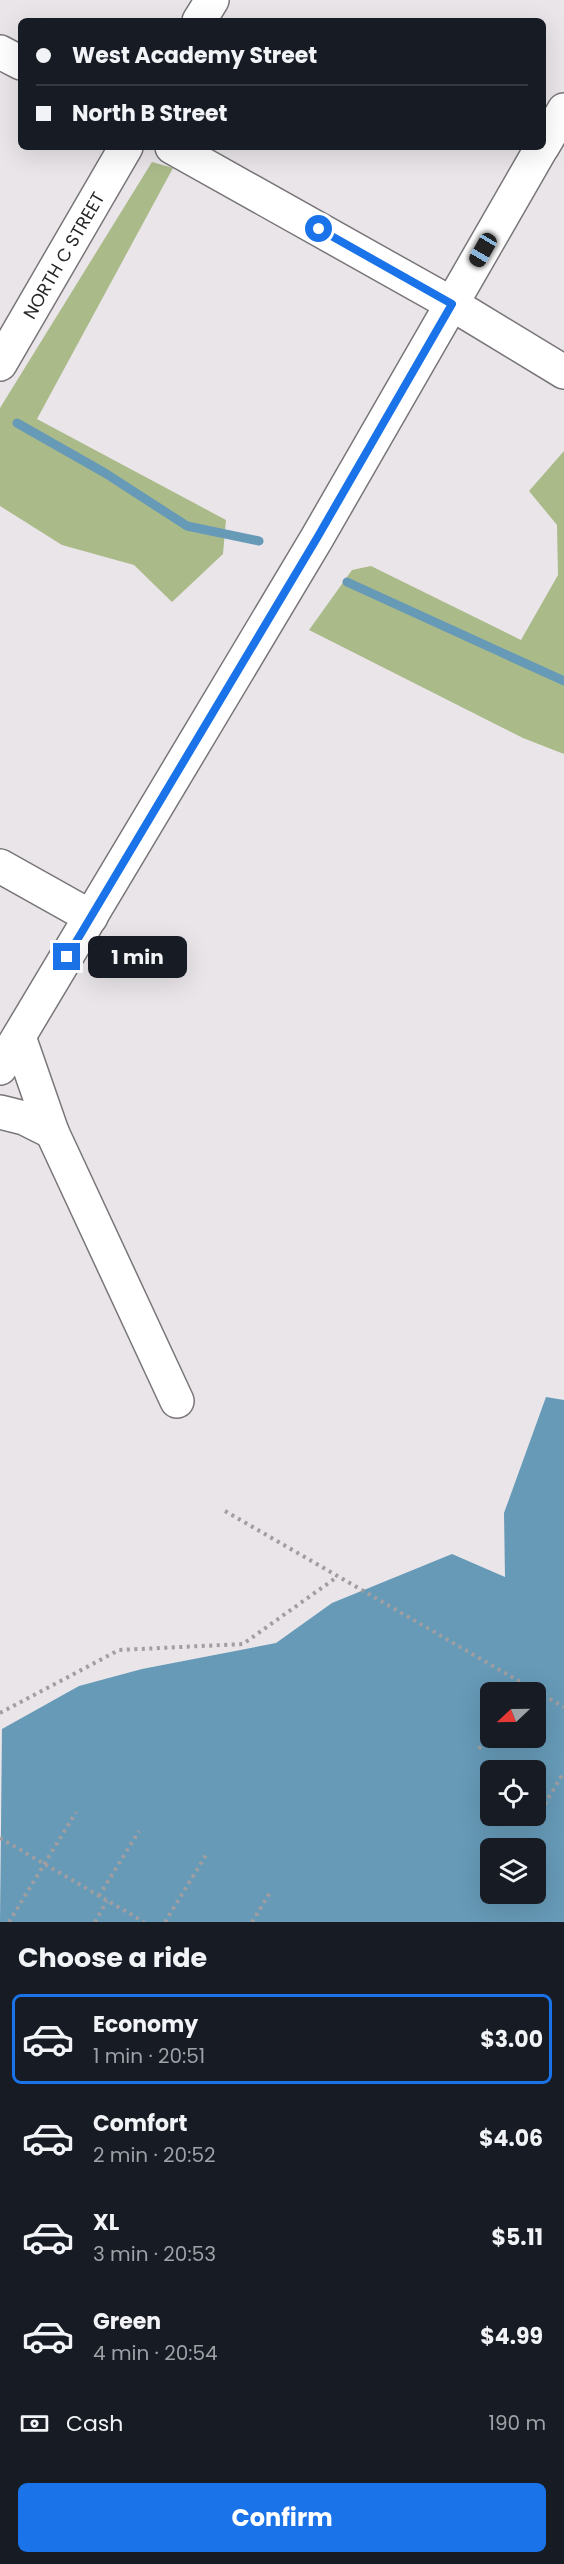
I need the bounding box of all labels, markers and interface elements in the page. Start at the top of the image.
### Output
text: West Academy Street [72,40,317,71]
text: North B Street [72,98,227,129]
street label: NORTH C STREET [17,187,110,323]
route start [305,215,332,242]
car [466,230,500,270]
callout: 1 min [88,936,187,978]
route end [53,943,80,970]
text: 1 min [111,943,164,971]
north arrow [480,1682,546,1748]
map controls [480,1682,546,1904]
button: locate [480,1760,546,1826]
button: layers [480,1838,546,1904]
text: Choose a ride [18,1939,207,1976]
text: Economy [93,2009,198,2040]
icon: car [21,2012,75,2066]
text: $3.00 [480,2024,543,2055]
text: 1 min · 20:51 [93,2042,205,2070]
text: Comfort [93,2108,187,2139]
icon: car [21,2111,75,2165]
text: $4.06 [479,2123,543,2154]
text: 2 min · 20:52 [93,2141,215,2169]
text: XL [93,2207,119,2238]
icon: car [21,2210,75,2264]
text: $5.11 [491,2222,543,2253]
text: 3 min · 20:53 [93,2240,216,2268]
text: Green [93,2306,161,2337]
icon: car [21,2309,75,2363]
text: $4.99 [480,2321,543,2352]
text: 4 min · 20:54 [93,2339,218,2367]
icon: cash [18,2407,51,2440]
text: Cash [66,2408,123,2439]
text: 190 m [489,2409,546,2437]
button: Confirm [18,2483,546,2552]

